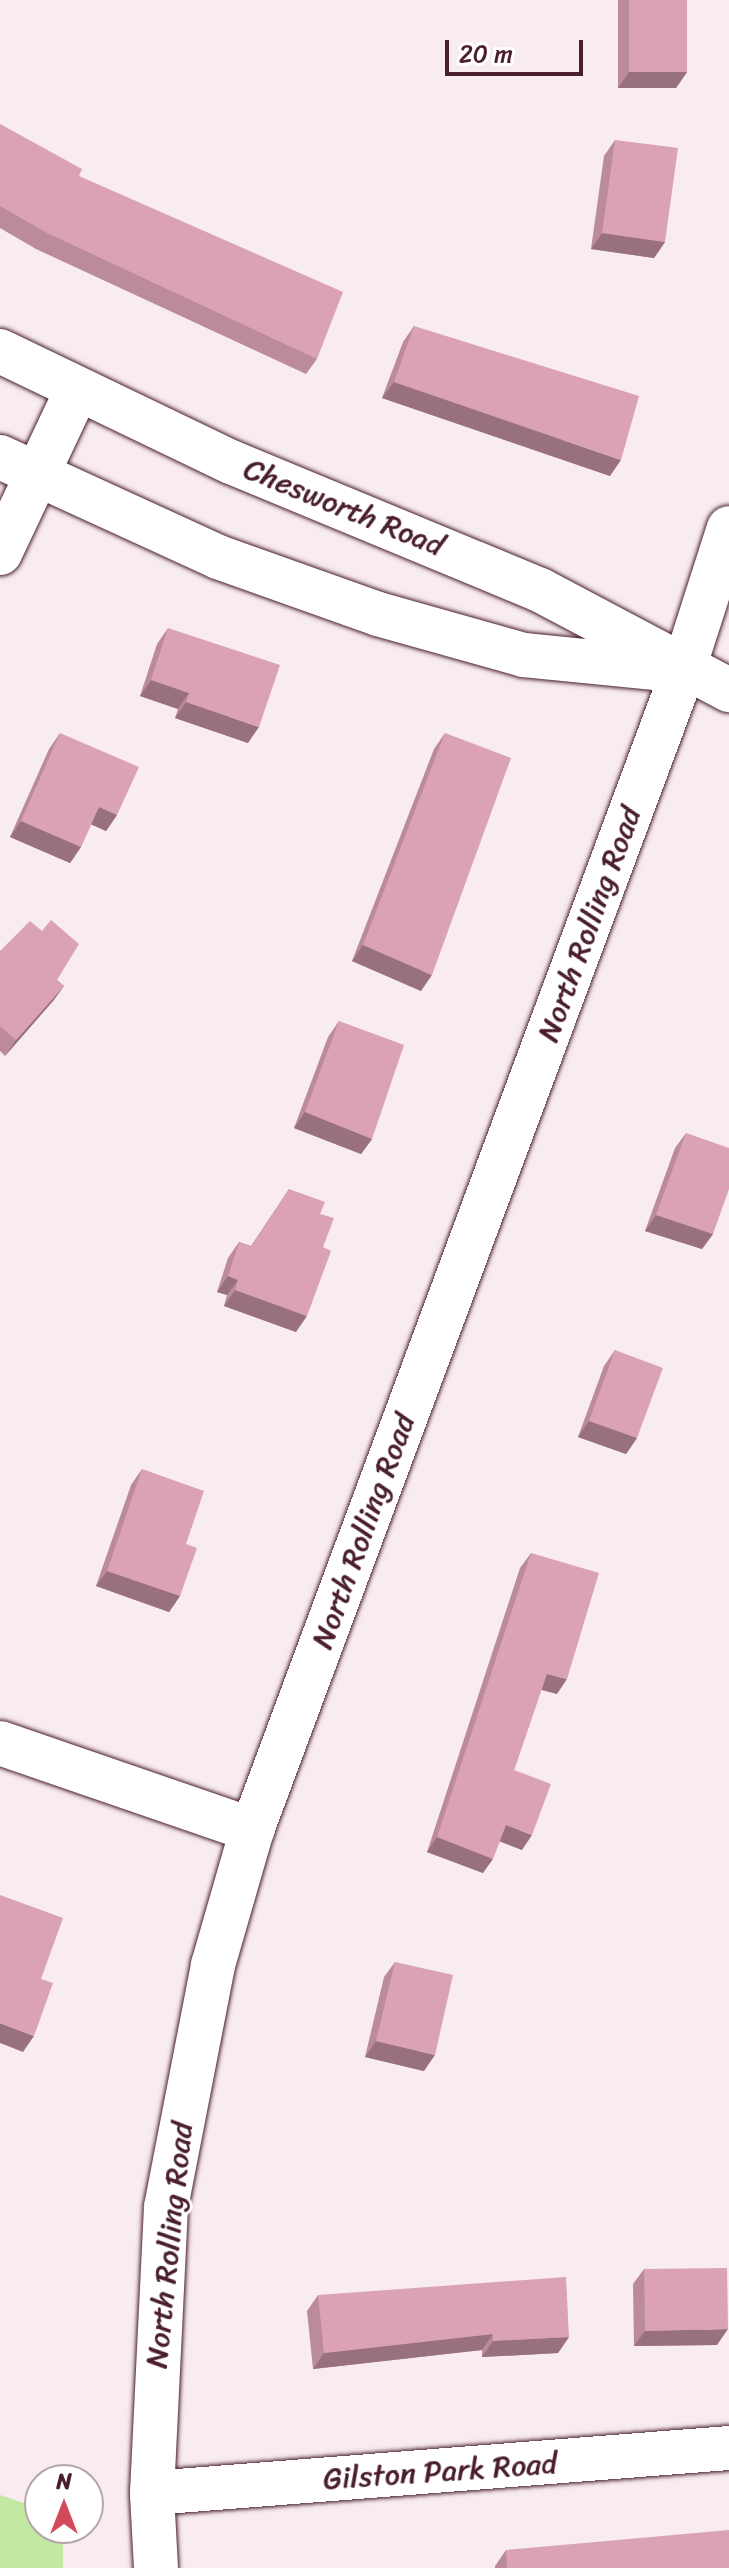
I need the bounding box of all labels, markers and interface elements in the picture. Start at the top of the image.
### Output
scale bar [449,24,587,74]
text: 20 m [459,33,513,75]
street label: Chesworth Road [239,450,449,564]
street label: North Rolling Road [530,802,648,1046]
street label: North Rolling Road [304,1409,422,1653]
street label: North Rolling Road [138,2120,200,2370]
street label: Gilston Park Road [322,2445,558,2497]
text: N [56,2462,72,2501]
north arrow [24,2464,104,2544]

